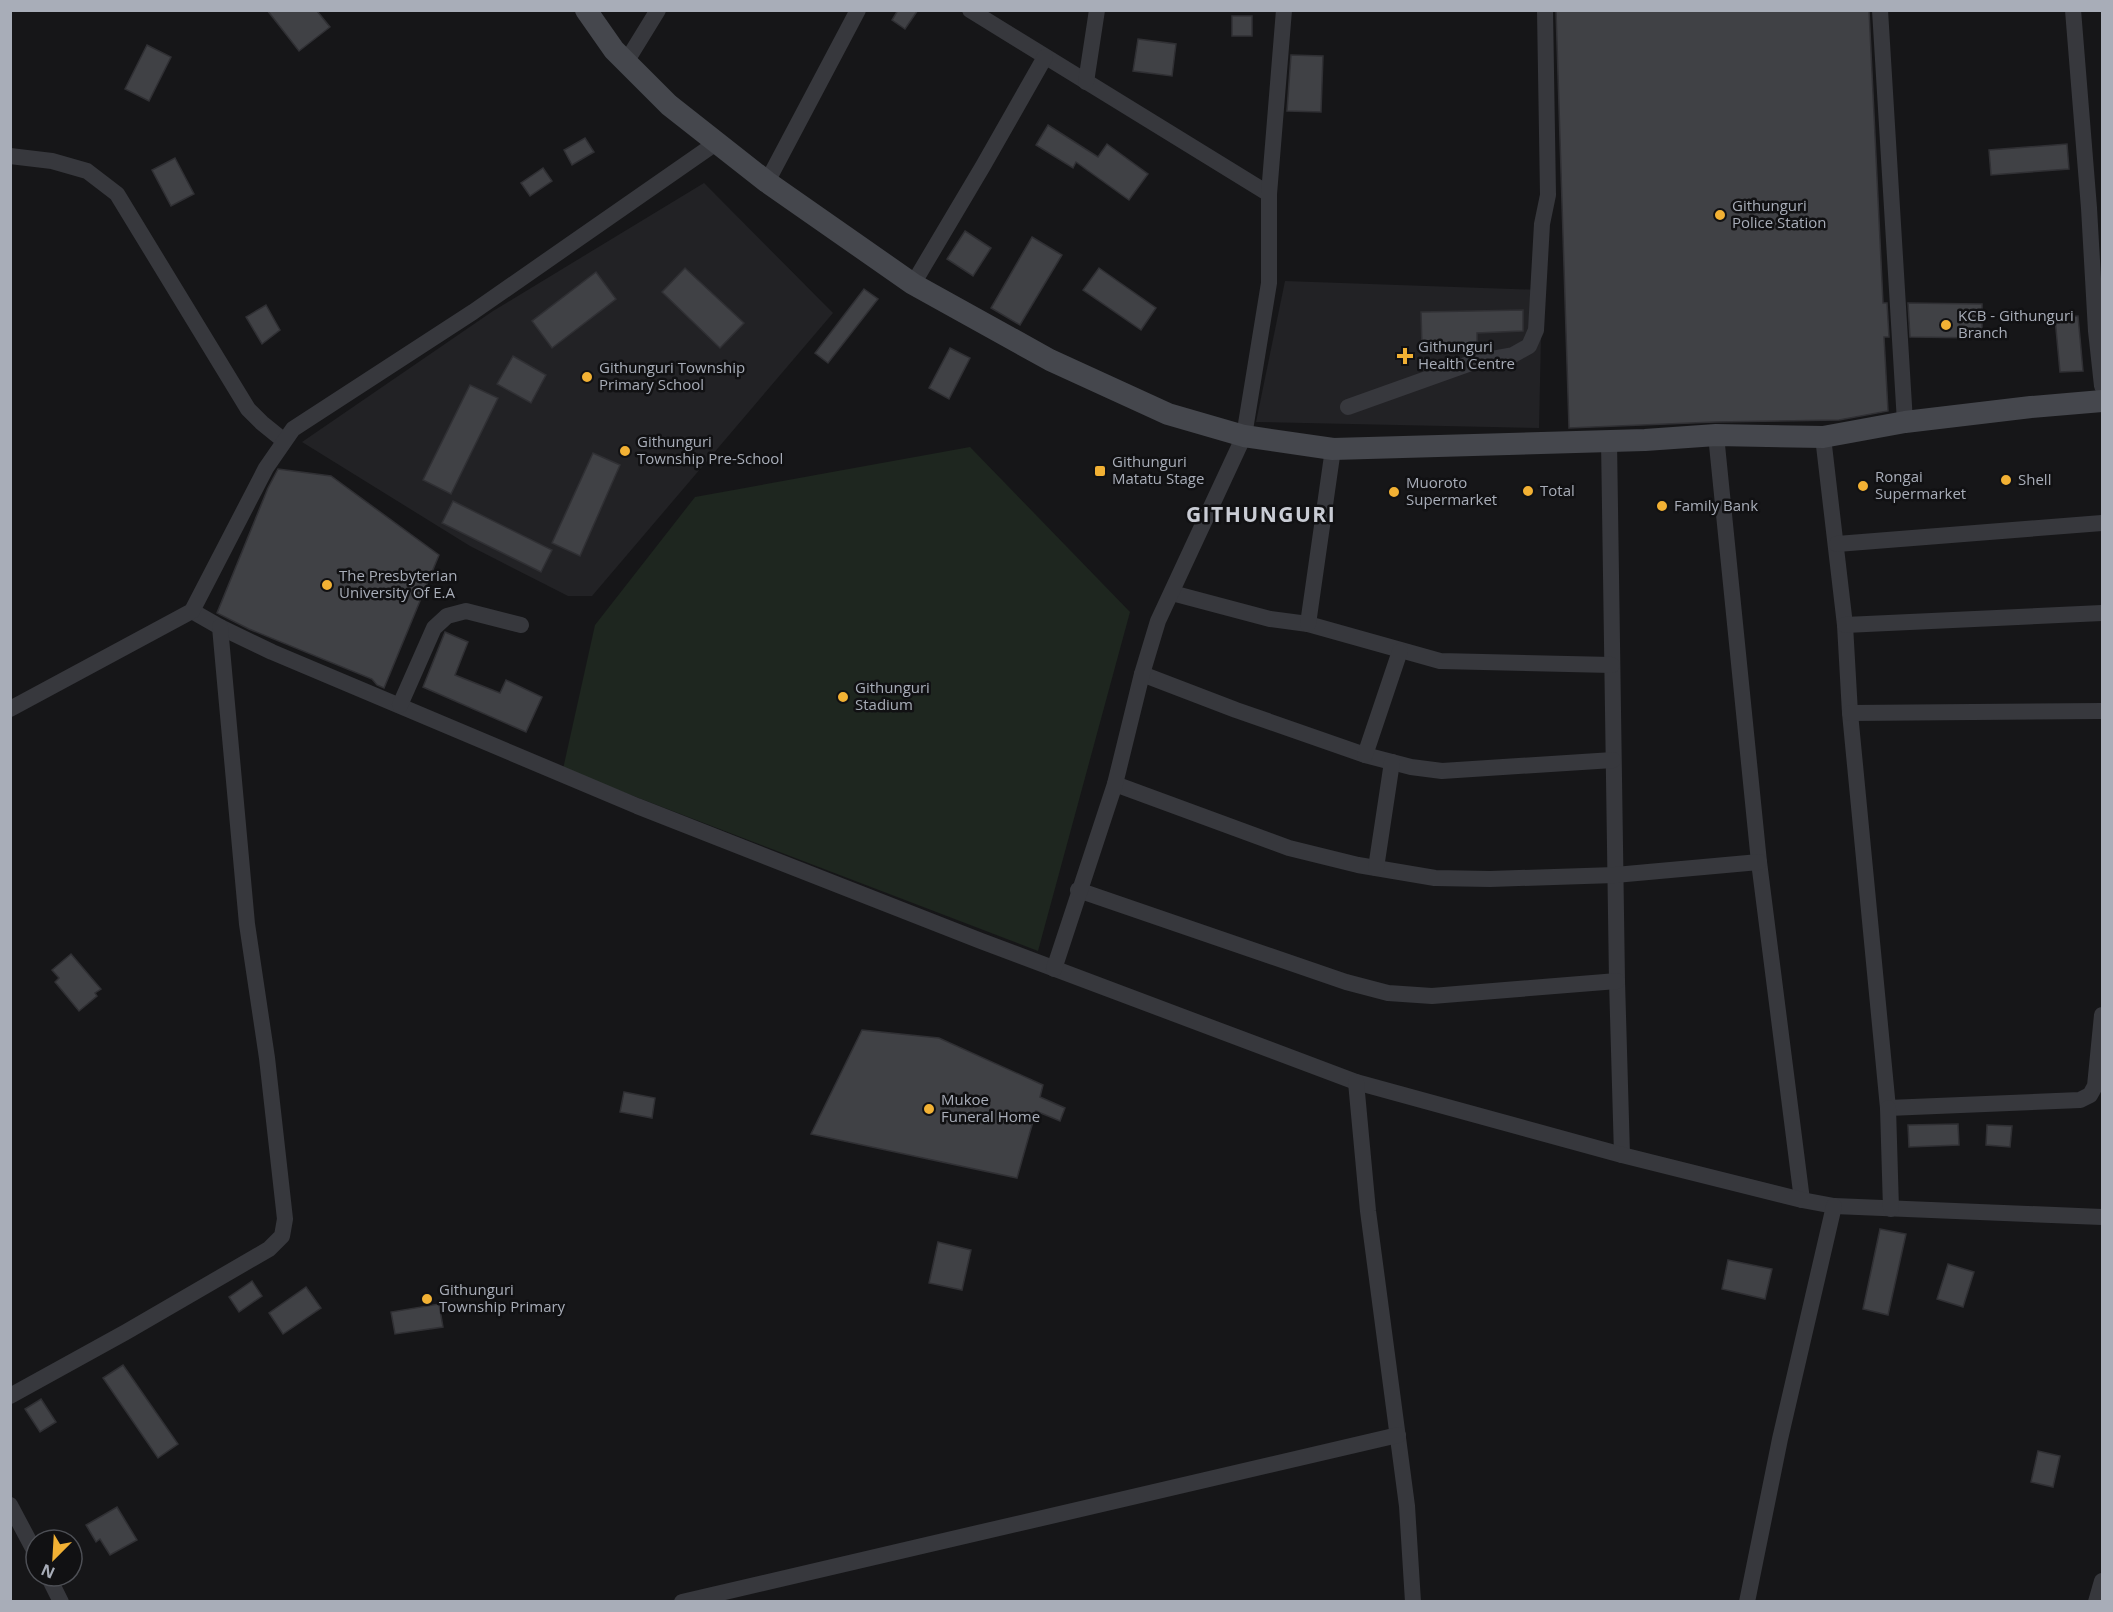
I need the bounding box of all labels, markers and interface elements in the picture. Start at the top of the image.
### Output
place label: Githunguri Police Station [1732,195,1826,232]
marker: Githunguri Police Station [1713,208,1727,222]
place label: KCB - Githunguri Branch [1958,305,2074,342]
marker: KCB - Githunguri Branch [1939,318,1953,332]
place label: Githunguri Health Centre [1418,336,1515,373]
marker: Githunguri Health Centre [1396,347,1414,365]
place label: Githunguri Township Primary School [599,357,745,394]
marker: Githunguri Township Primary School [580,370,594,384]
place label: Githunguri Township Pre-School [637,431,783,468]
marker: Githunguri Township Pre-School [618,444,632,458]
place label: Githunguri Matatu Stage [1112,451,1204,488]
marker: Githunguri Matatu Stage [1093,464,1107,478]
place label: Rongai Supermarket [1875,466,1966,503]
place label: Shell [2018,469,2051,489]
place label: Muoroto Supermarket [1406,472,1497,509]
marker: Shell [1999,473,2013,487]
marker: Rongai Supermarket [1856,479,1870,493]
place label: Total [1540,480,1575,500]
marker: Total [1521,484,1535,498]
marker: Muoroto Supermarket [1387,485,1401,499]
place label: Family Bank [1674,495,1758,515]
marker: Family Bank [1655,499,1669,513]
district label: GITHUNGURI [1186,500,1336,528]
place label: The Presbyterian University Of E.A [339,565,457,602]
marker: The Presbyterian University Of E.A [320,578,334,592]
place label: Githunguri Stadium [855,677,930,714]
marker: Githunguri Stadium [836,690,850,704]
place label: Mukoe Funeral Home [941,1089,1040,1126]
marker: Mukoe Funeral Home [922,1102,936,1116]
place label: Githunguri Township Primary [439,1279,566,1316]
marker: Githunguri Township Primary [420,1292,434,1306]
north arrow [24,1528,84,1588]
text: N [37,1559,58,1584]

